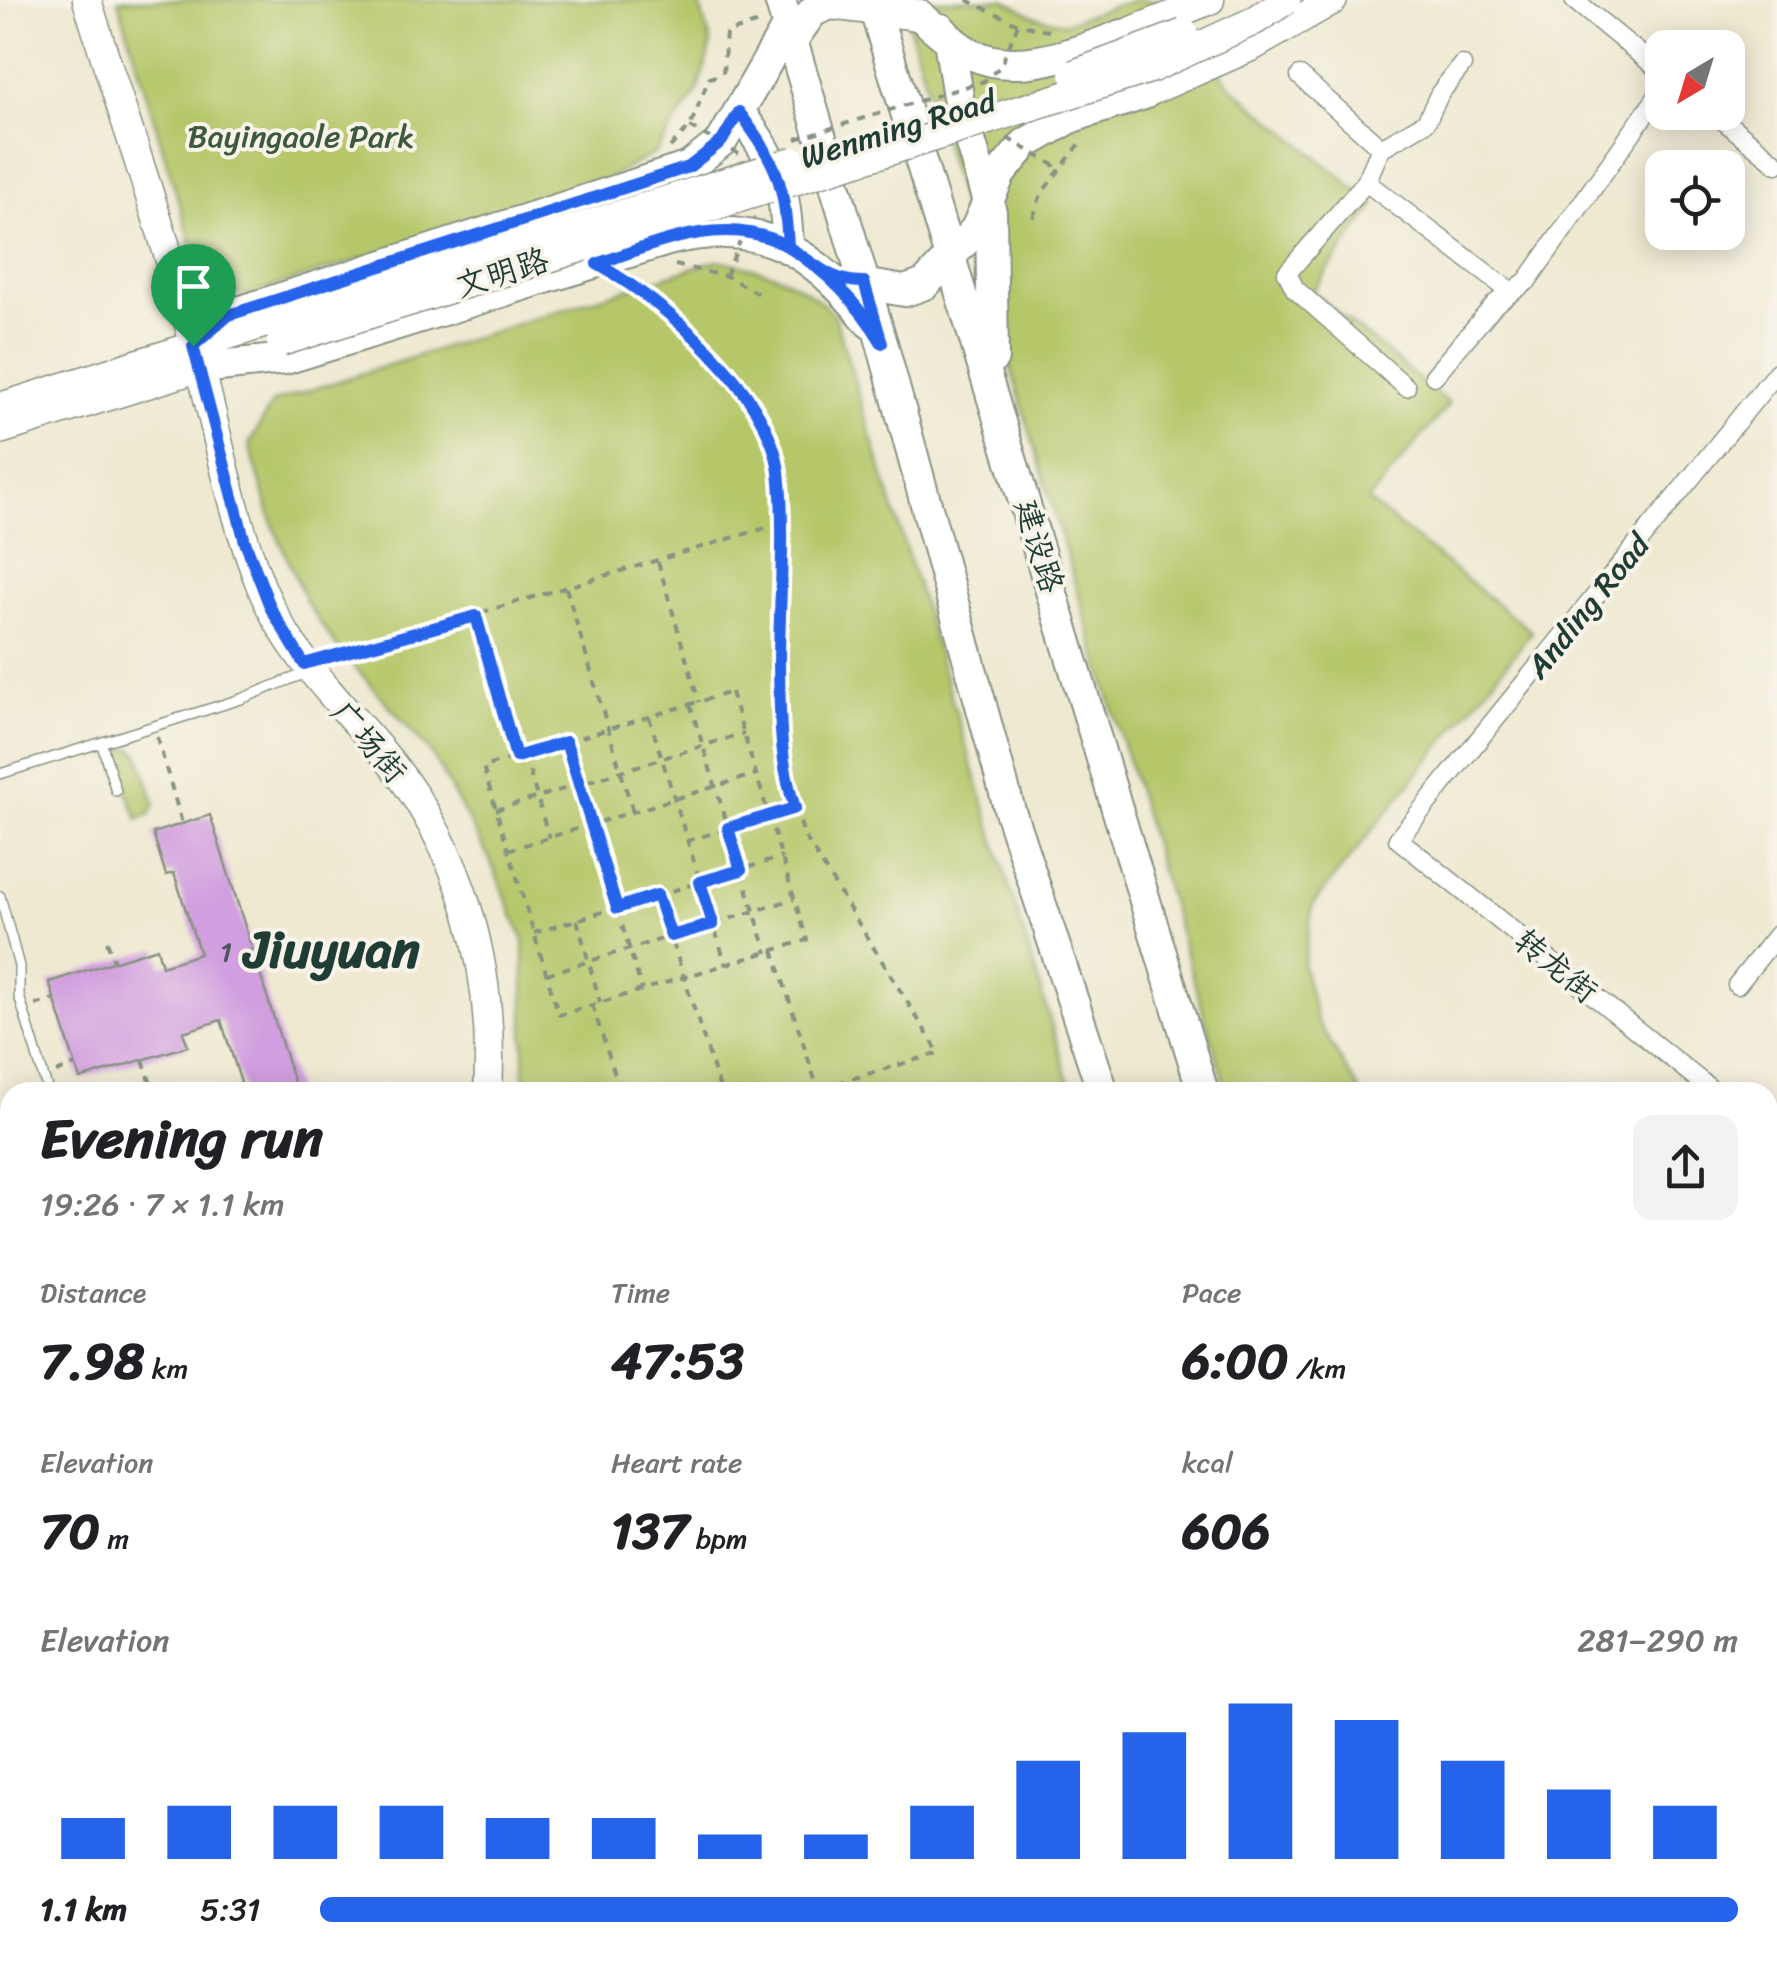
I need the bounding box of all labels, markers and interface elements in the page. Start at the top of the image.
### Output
north arrow [1645,30,1745,130]
map controls [1645,30,1745,250]
street label: Wenming Road [793,72,1005,186]
park label: Bayingaole Park [188,108,414,165]
button: locate [1645,150,1745,250]
street label: 文明路 [448,232,556,314]
pin [151,244,236,347]
icon: arrive [166,259,221,314]
street label: 建设路 [998,492,1080,600]
street label: Anding Road [1510,519,1666,692]
street label: 广场街 [316,687,422,797]
district label: Jiuyuan [241,904,420,996]
street label: 转龙街 [1501,914,1611,1018]
house number: 1 [220,927,232,976]
text: Evening run [40,1090,323,1187]
button: share [1633,1115,1738,1220]
text: 19:26 · 7 × 1.1 km [40,1176,285,1233]
text: Distance [40,1268,146,1317]
text: Time [611,1268,670,1317]
text: Pace [1182,1268,1241,1317]
text: 7.98 [40,1317,145,1406]
text: 47:53 [611,1317,744,1406]
text: 6:00 [1182,1317,1289,1406]
text: km [145,1344,188,1393]
text: /km [1289,1344,1346,1393]
text: Elevation [40,1438,153,1487]
text: Heart rate [611,1438,742,1487]
text: kcal [1182,1438,1233,1487]
text: 70 [40,1487,100,1576]
text: 137 [611,1487,688,1576]
text: 606 [1182,1487,1270,1576]
text: m [100,1514,129,1563]
text: bpm [688,1514,747,1563]
text: Elevation [40,1612,170,1669]
text: 281–290 m [1577,1612,1738,1669]
text: 1.1 km [40,1881,127,1938]
text: 5:31 [200,1881,261,1938]

